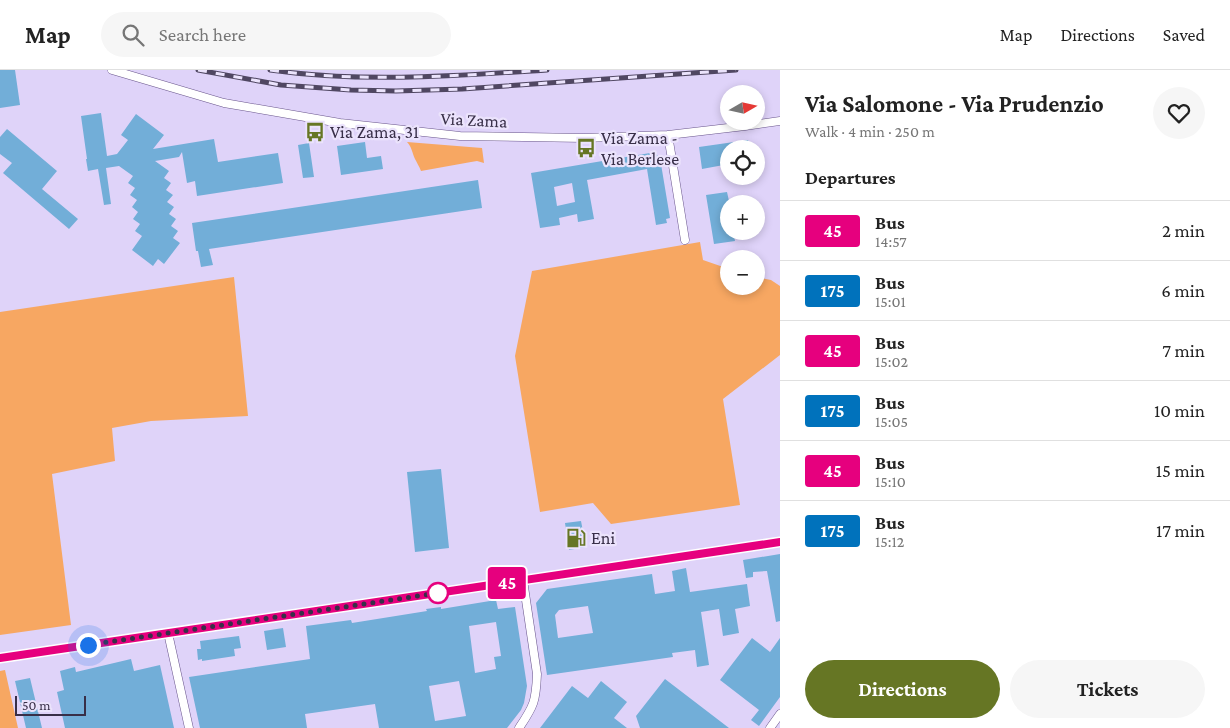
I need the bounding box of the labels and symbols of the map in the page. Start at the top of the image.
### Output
north arrow [720,85,765,130]
street label: Via Zama [440,108,508,132]
bus stop icon: Via Zama, 31 [304,121,326,143]
place label: Via Zama, 31 [330,122,419,142]
place label: Via Zama - Via Berlese [601,128,679,169]
bus stop icon: Via Zama - Via Berlese [575,137,597,159]
fuel station icon: Eni [565,527,587,549]
place label: Eni [591,528,615,548]
line badge: 45 [484,567,530,599]
unlabelled marker [427,582,449,604]
your location [76,633,101,658]
scale bar [15,693,86,716]

